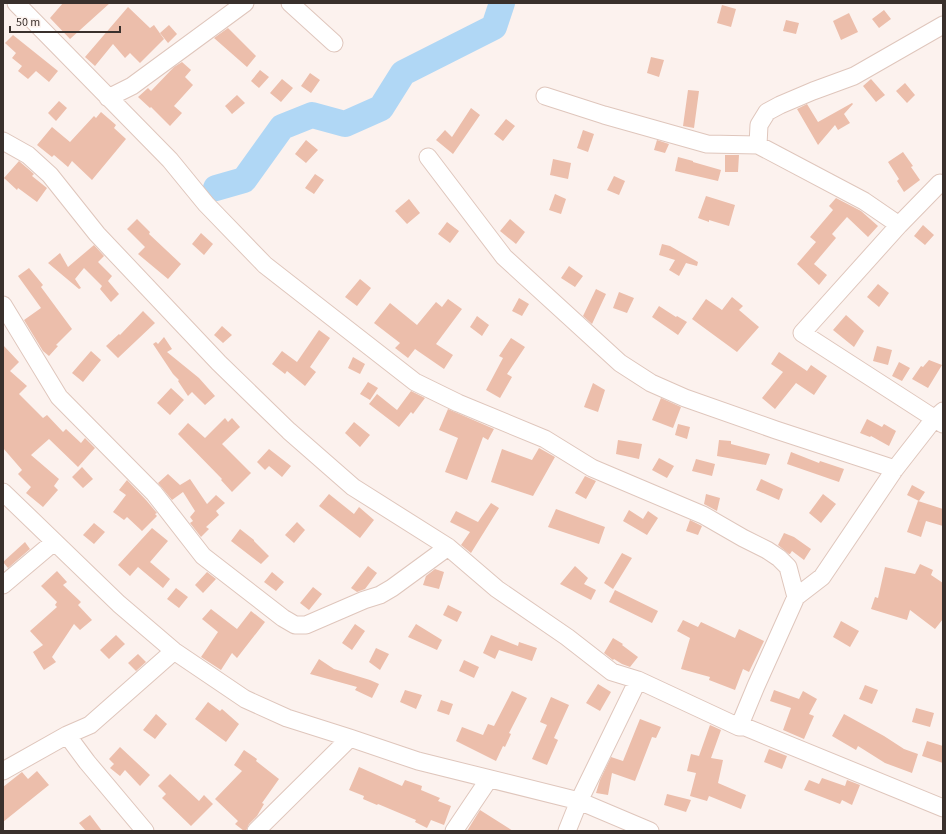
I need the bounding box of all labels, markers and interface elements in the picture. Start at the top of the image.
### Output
scale bar [10,8,120,34]
text: 50 m [16,14,40,31]

